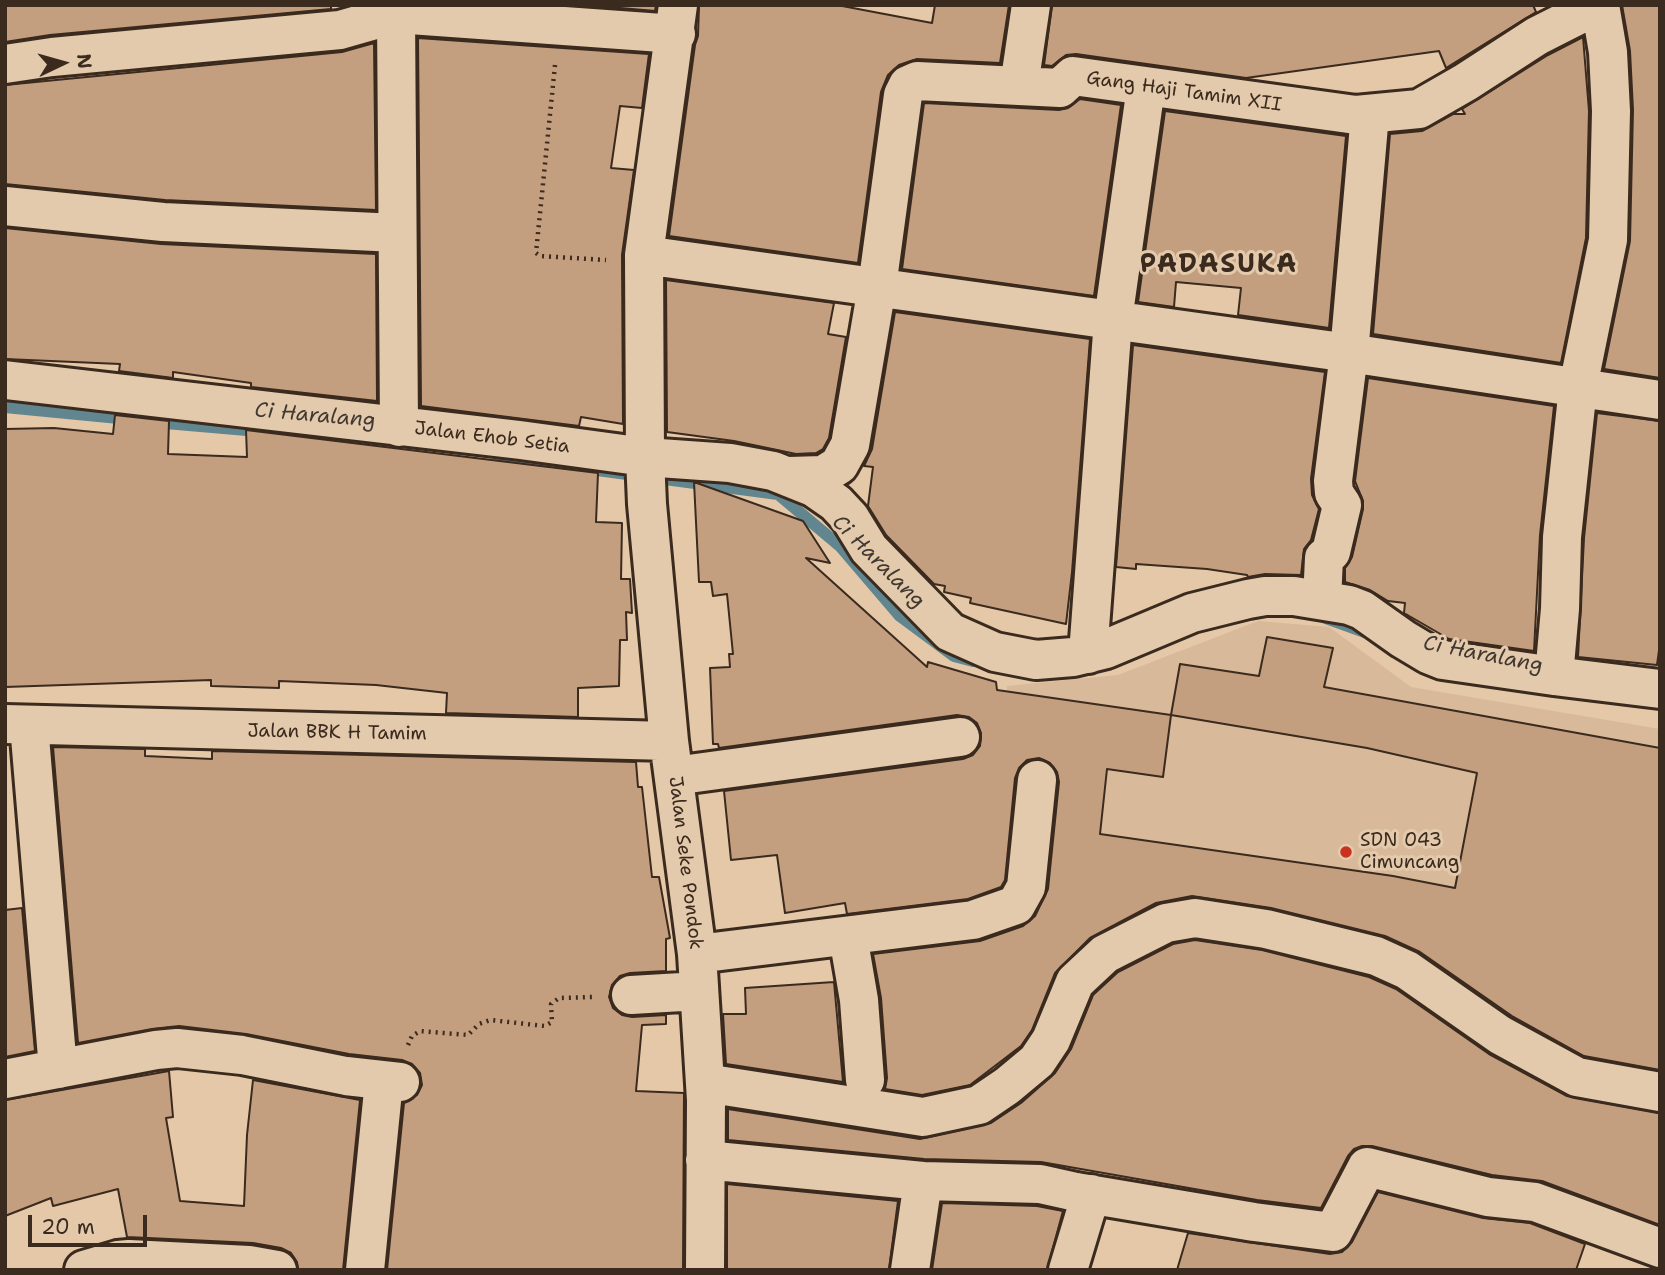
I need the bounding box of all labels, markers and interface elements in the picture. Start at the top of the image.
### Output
north arrow [28,28,98,98]
text: N [71,53,98,70]
street label: Gang Haji Tamim XII [1085,67,1283,117]
district label: PADASUKA [1141,249,1297,281]
water label: Ci Haralang [253,398,377,434]
street label: Jalan Ehob Setia [413,417,571,459]
water label: Ci Haralang [826,510,930,614]
water label: Ci Haralang [1421,631,1545,679]
street label: Jalan BBK H Tamim [247,720,427,746]
street label: Jalan Seke Pondok [663,775,707,951]
place label: SDN 043 Cimuncang [1360,830,1459,874]
marker: SDN 043 Cimuncang [1338,844,1354,860]
scale bar [32,1202,150,1246]
text: 20 m [41,1213,95,1241]

